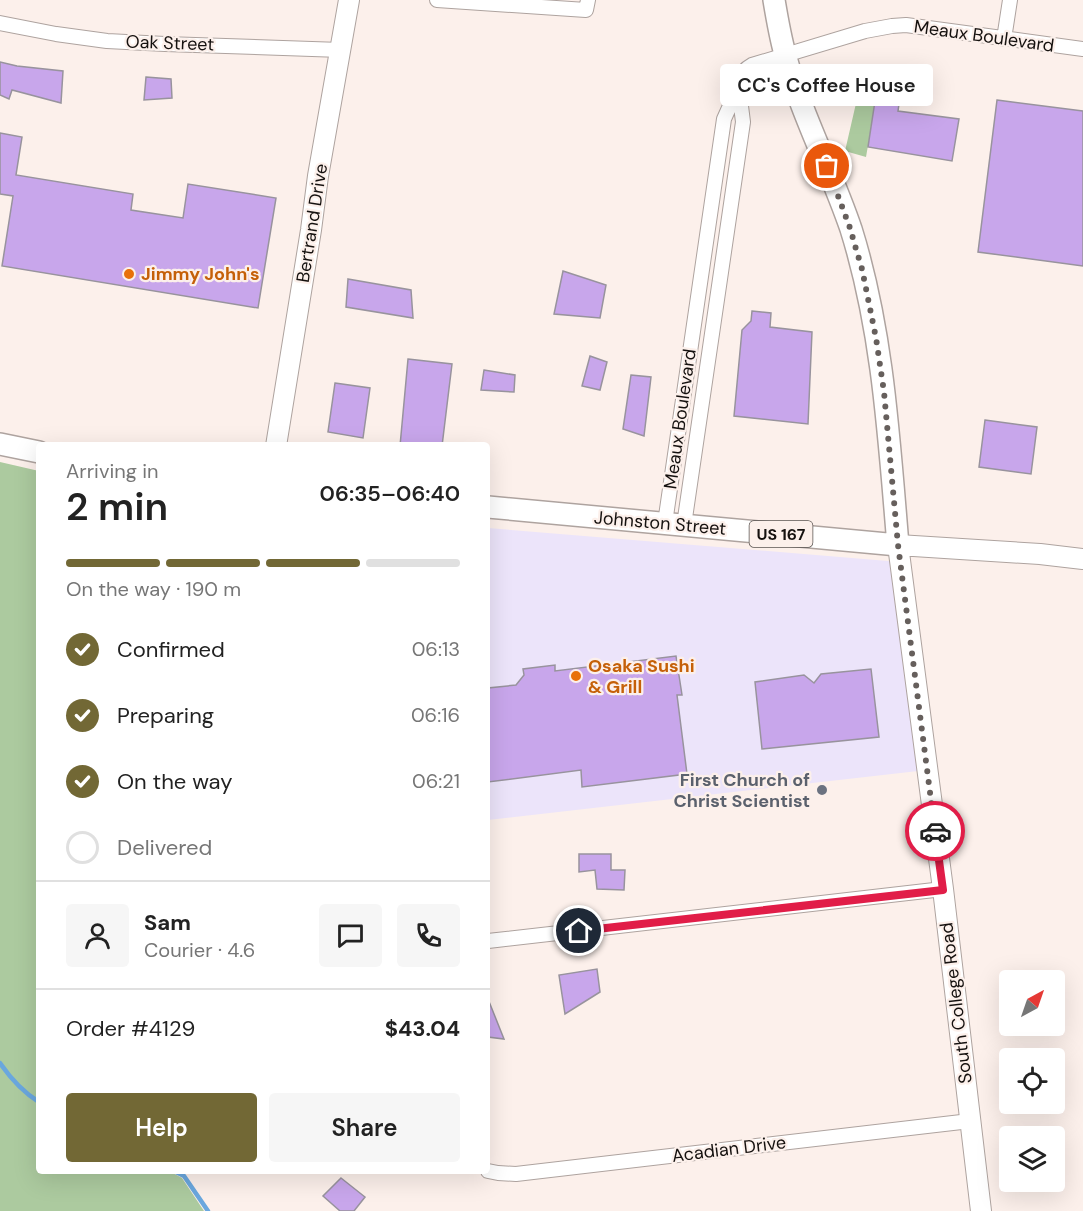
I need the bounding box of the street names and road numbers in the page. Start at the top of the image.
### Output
street label: Meaux Boulevard [912,14,1056,58]
street label: Oak Street [125,29,215,57]
street label: Bertrand Drive [291,162,333,284]
street label: Meaux Boulevard [658,347,702,491]
street label: Johnston Street [593,505,727,541]
road number: US 167 [750,521,812,547]
street label: South College Road [934,921,978,1085]
street label: Acadian Drive [671,1130,787,1168]

